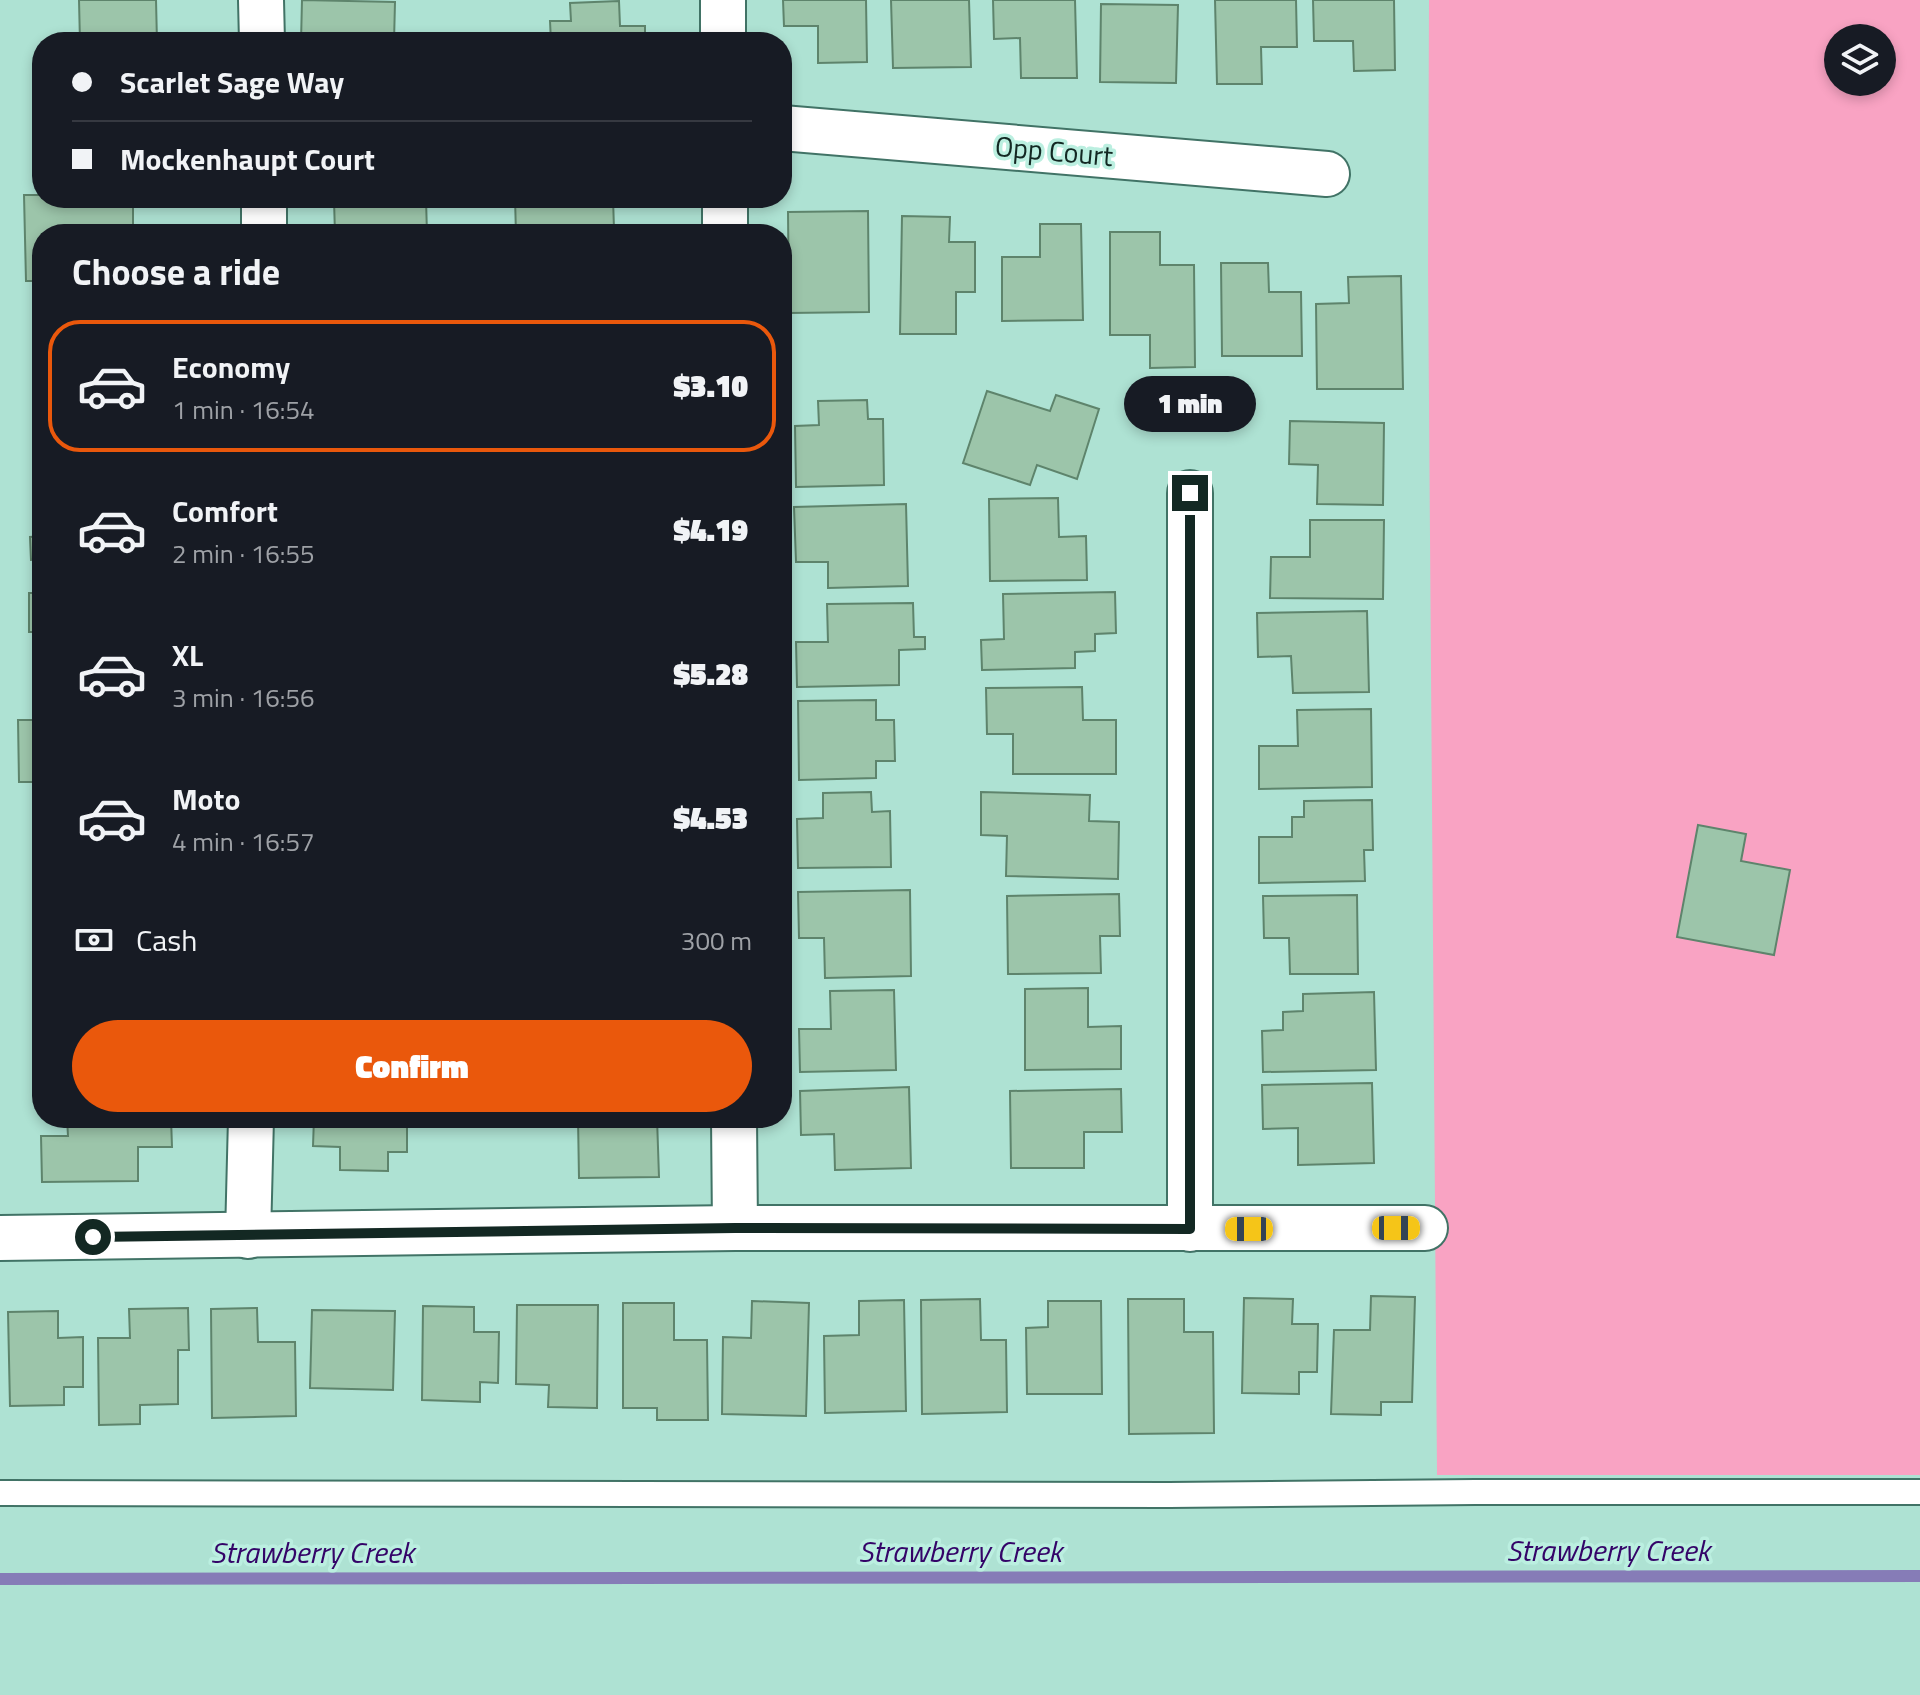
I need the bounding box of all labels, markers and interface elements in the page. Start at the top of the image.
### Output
map controls [1824,24,1896,96]
button: layers [1824,24,1896,96]
text: Scarlet Sage Way [120,59,344,105]
street label: Opp Court [993,124,1115,177]
text: Mockenhaupt Court [120,136,375,182]
text: Choose a ride [72,244,280,299]
text: Economy [172,344,290,390]
icon: car [76,350,148,422]
text: $3.10 [674,363,748,409]
callout: 1 min [1124,377,1256,433]
text: 1 min [1158,384,1222,423]
text: 1 min · 16:54 [172,390,315,429]
route end [1172,475,1208,511]
text: Comfort [172,488,278,534]
icon: car [76,494,148,566]
text: $4.19 [674,507,748,553]
text: 2 min · 16:55 [172,534,315,573]
text: XL [172,632,203,678]
icon: car [76,638,148,710]
text: $5.28 [674,651,748,697]
text: 3 min · 16:56 [172,678,315,717]
text: Moto [172,776,240,822]
icon: car [76,782,148,854]
text: $4.53 [674,795,748,841]
text: 4 min · 16:57 [172,822,315,861]
text: Cash [136,917,197,963]
icon: cash [72,918,116,962]
text: 300 m [681,921,752,960]
button: Confirm [72,1020,752,1112]
car [1372,1216,1420,1240]
car [1225,1217,1273,1241]
route start [75,1219,111,1255]
water label: Strawberry Creek [1506,1527,1714,1573]
water label: Strawberry Creek [858,1528,1066,1574]
water label: Strawberry Creek [210,1529,418,1575]

